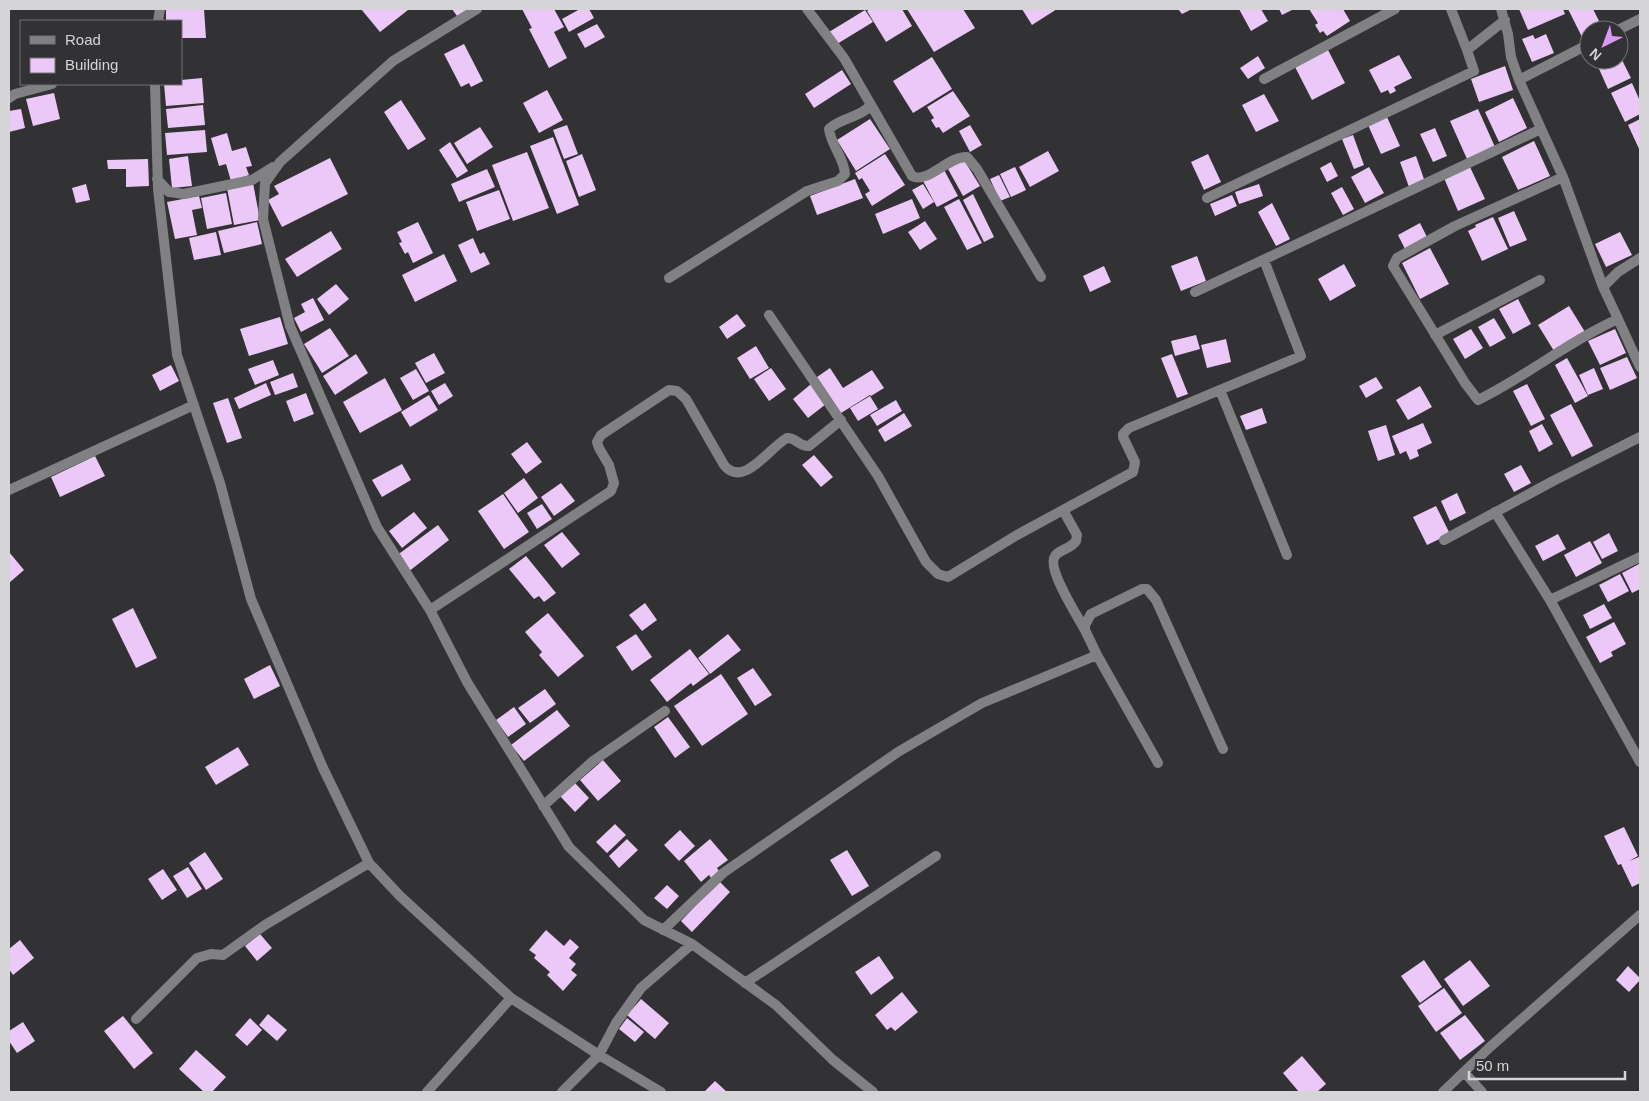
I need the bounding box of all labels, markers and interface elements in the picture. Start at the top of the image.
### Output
legend [20,20,182,85]
north arrow [1579,20,1629,70]
text: Road [65,31,101,48]
text: N [1586,45,1604,64]
text: Building [65,56,118,73]
scale bar [1469,1048,1625,1080]
text: 50 m [1476,1057,1509,1074]

